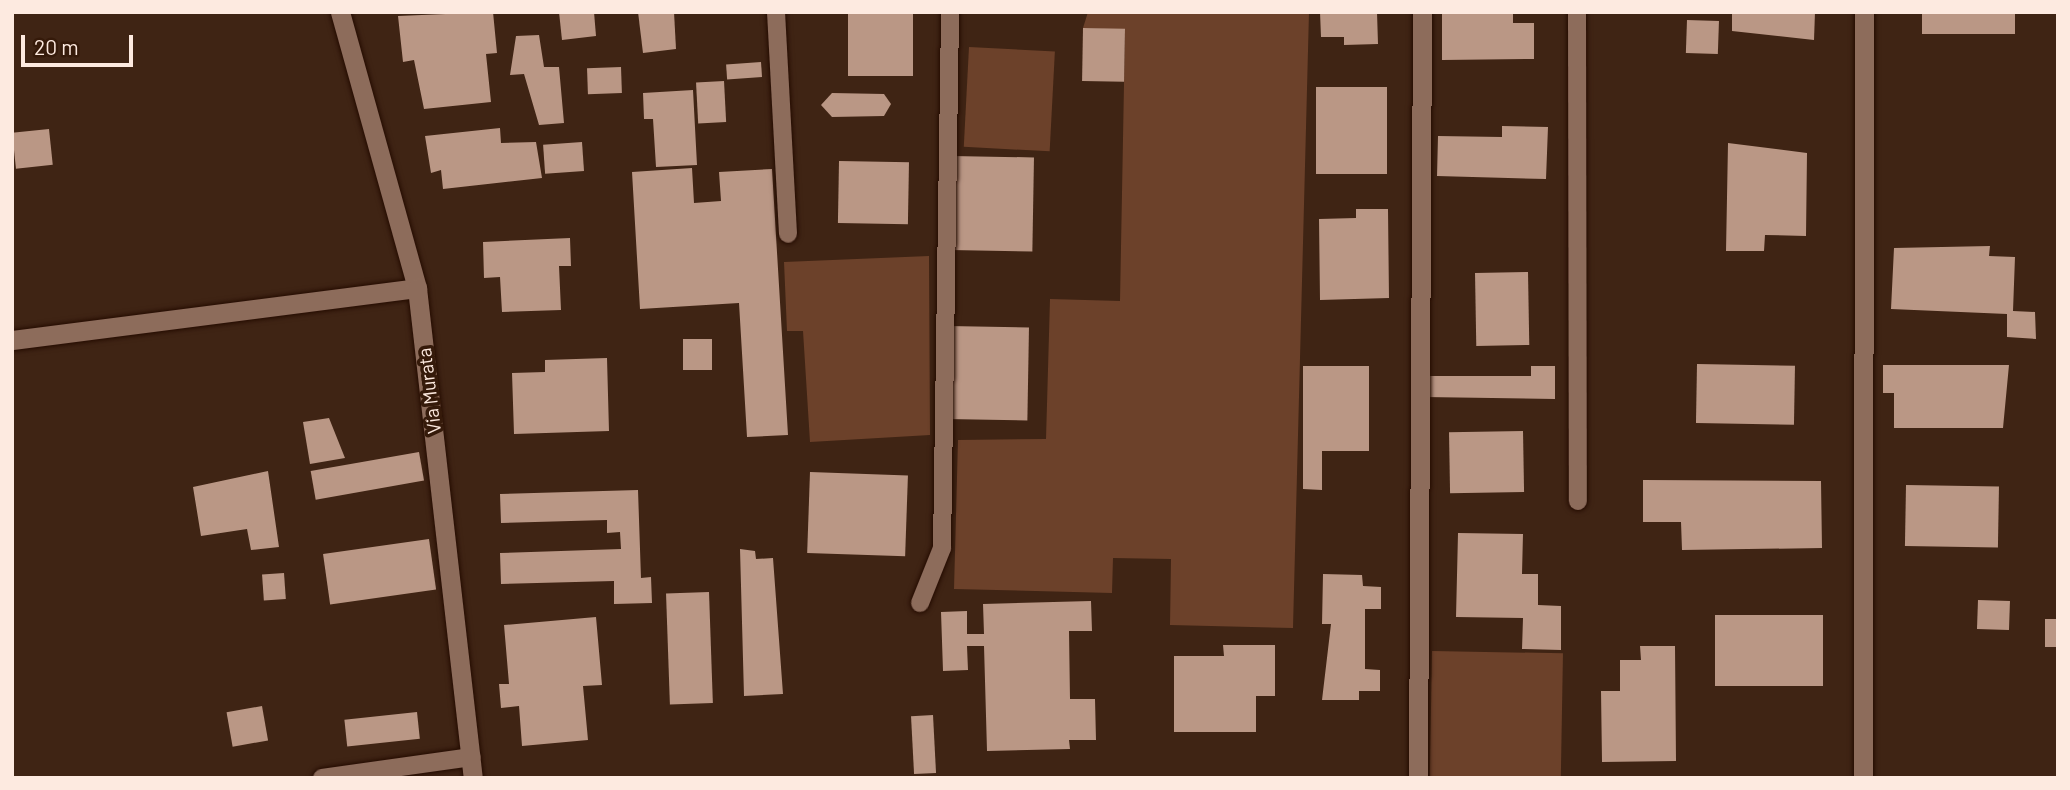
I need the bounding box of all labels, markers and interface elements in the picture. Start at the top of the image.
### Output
scale bar [24,21,136,65]
text: 20 m [34,34,79,59]
street label: Via Murata [412,347,446,435]

